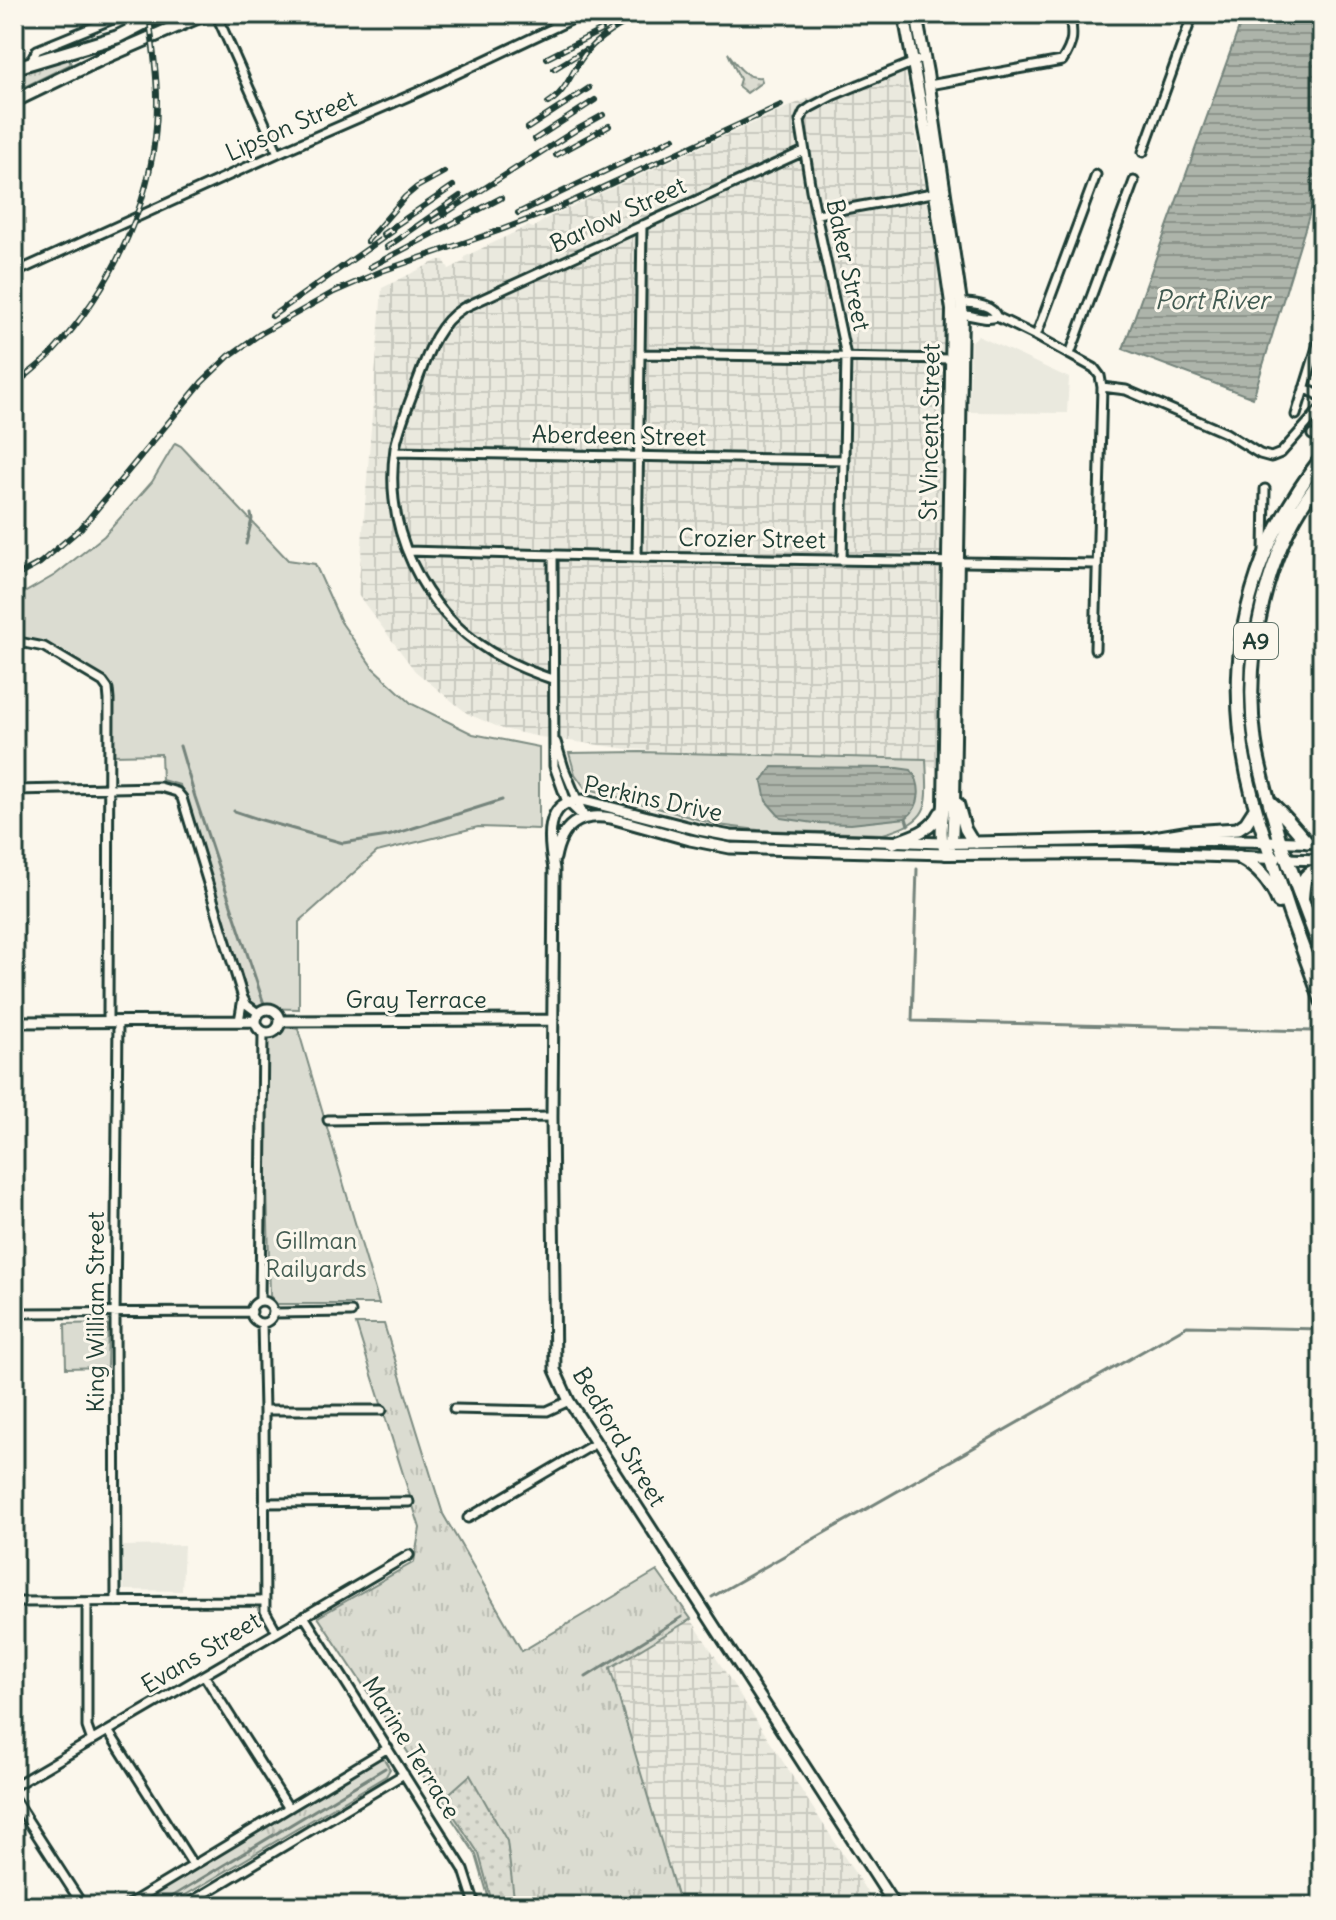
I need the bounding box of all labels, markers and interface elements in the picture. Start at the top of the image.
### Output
street label: Lipson Street [220,83,361,167]
street label: Barlow Street [545,169,690,259]
street label: Baker Street [820,196,878,333]
water label: Port River [1155,283,1273,316]
street label: St Vincent Street [912,343,946,521]
street label: Aberdeen Street [531,418,707,452]
street label: Crozier Street [678,522,826,554]
road number: A9 [1234,623,1278,659]
street label: Perkins Drive [581,769,725,827]
street label: Gray Terrace [345,984,487,1014]
street label: King William Street [80,1211,110,1413]
park label: Gillman Railyards [265,1225,367,1283]
street label: Bedford Street [567,1361,673,1512]
street label: Evans Street [135,1605,265,1699]
street label: Marine Terrace [356,1671,468,1824]

